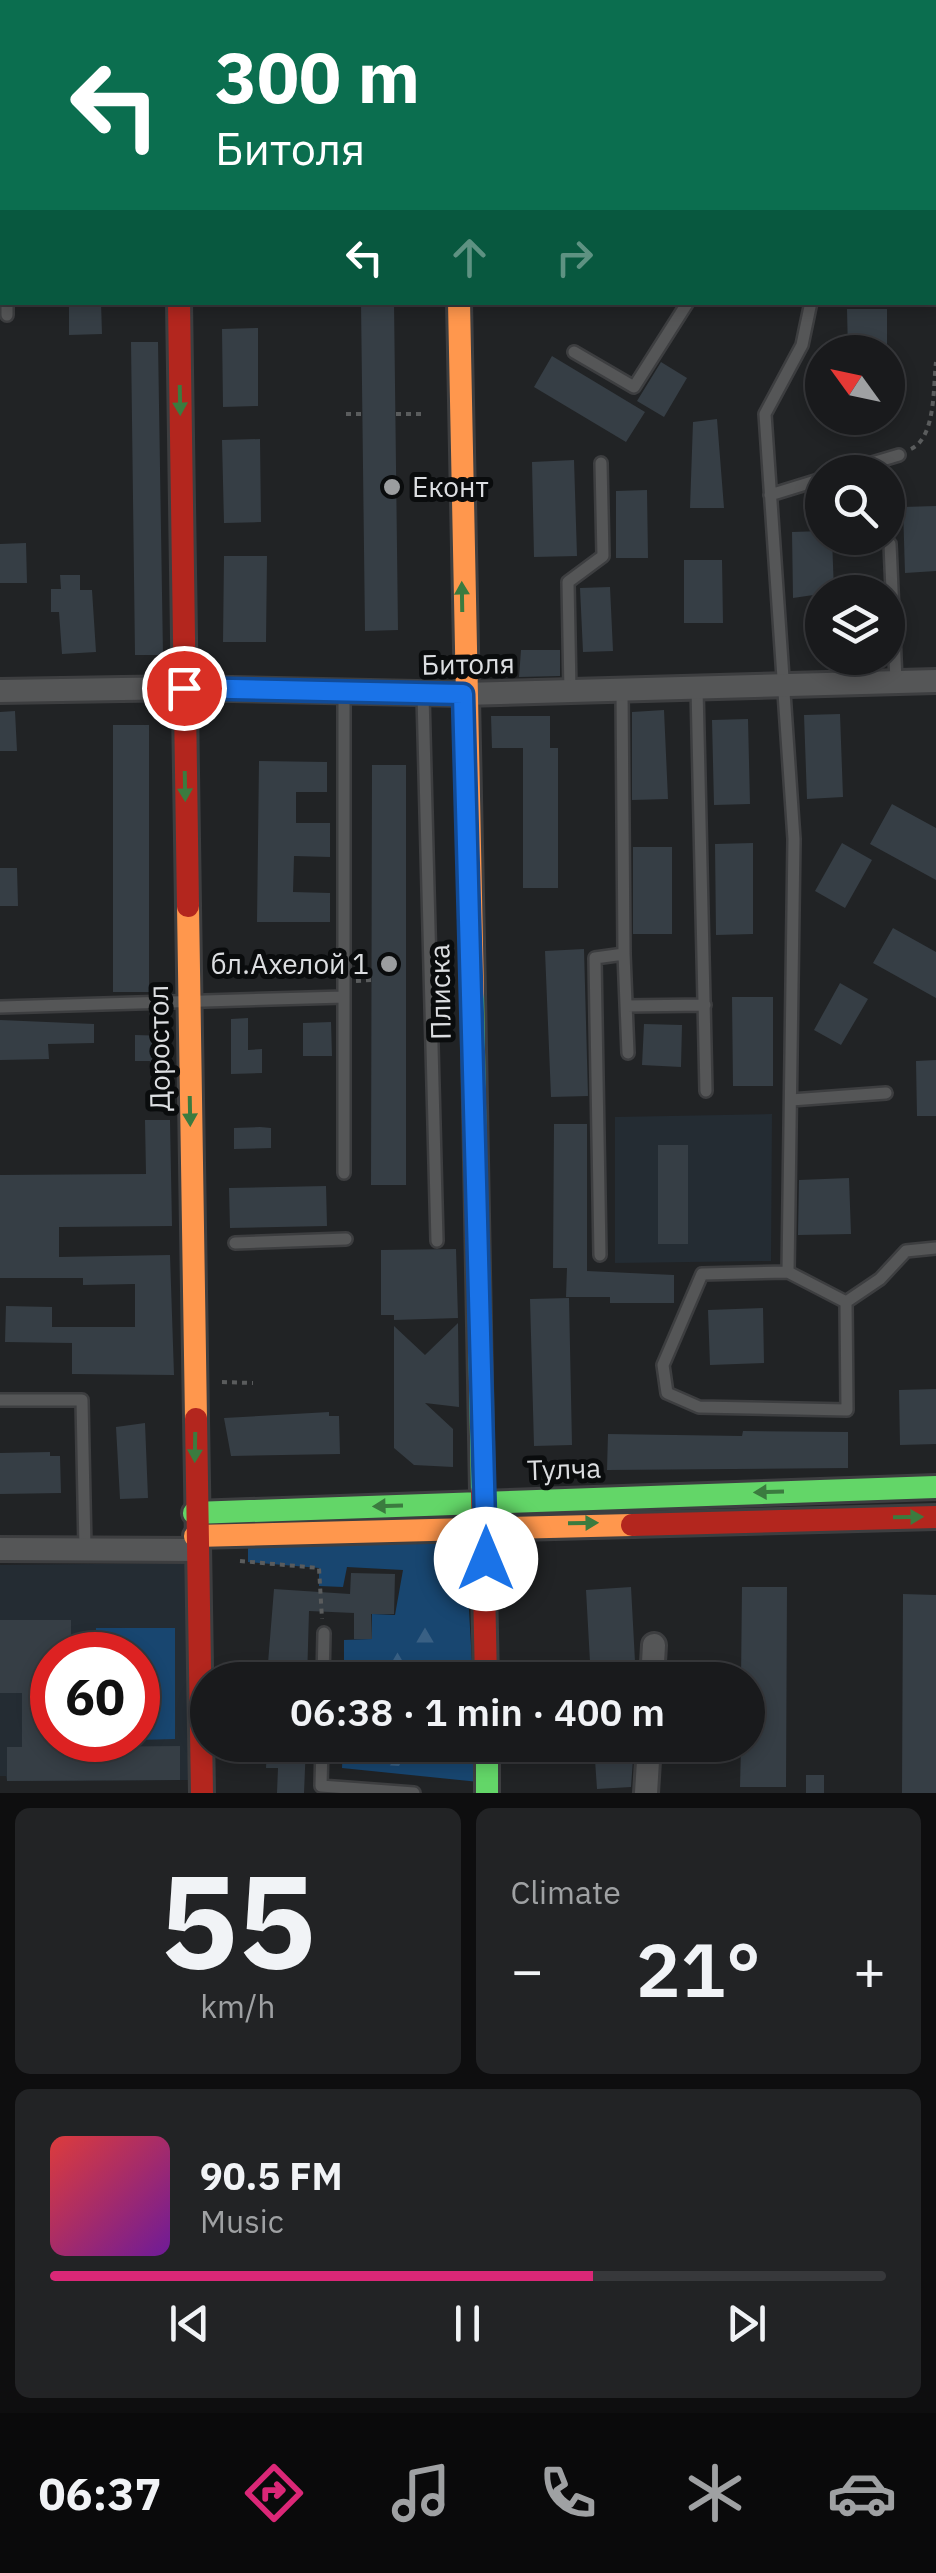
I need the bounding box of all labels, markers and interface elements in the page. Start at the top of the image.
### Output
text: 300 m [215,31,420,122]
icon: left [50,40,180,170]
text: Битоля [215,119,365,177]
icon: left [337,230,392,285]
icon: ahead [442,230,497,285]
icon: right [547,230,602,285]
north arrow [805,335,905,435]
map controls [805,335,905,675]
one-way arrow [172,384,188,416]
button: search [805,455,905,555]
place label: Еконт [412,468,489,505]
marker: Еконт [381,476,403,498]
button: layers [805,575,905,675]
one-way arrow [454,581,470,613]
street label: Битоля [421,644,515,683]
pin [142,646,227,731]
icon: arrive [157,661,212,716]
one-way arrow [177,770,193,802]
street label: Плиска [420,944,459,1040]
place label: бл.Ахелой 1 [211,945,369,982]
marker: бл.Ахелой 1 [378,953,400,975]
street label: Доростол [139,985,178,1111]
one-way arrow [182,1095,198,1127]
one-way arrow [187,1432,203,1464]
street label: Тулча [526,1449,602,1488]
one-way arrow [752,1485,784,1501]
one-way arrow [372,1498,404,1514]
position arrow [434,1507,538,1611]
one-way arrow [892,1509,924,1525]
one-way arrow [567,1515,599,1531]
speed limit sign: 60 [30,1632,160,1762]
text: 06:38 · 1 min · 400 m [290,1687,665,1736]
text: 55 [160,1835,316,2004]
text: Climate [511,1871,621,1913]
text: 21° [636,1920,761,2018]
text: − [511,1934,544,2005]
text: + [853,1934,886,2005]
text: km/h [200,1985,275,2027]
text: 90.5 FM [200,2151,343,2200]
text: Music [200,2200,284,2242]
icon: previous [162,2296,217,2351]
icon: pause [440,2296,495,2351]
icon: next [719,2296,774,2351]
icon: directions [239,2458,309,2528]
icon: music [386,2458,456,2528]
icon: phone [533,2458,603,2528]
icon: climate [680,2458,750,2528]
icon: car [827,2458,897,2528]
text: 06:37 [39,2464,161,2522]

